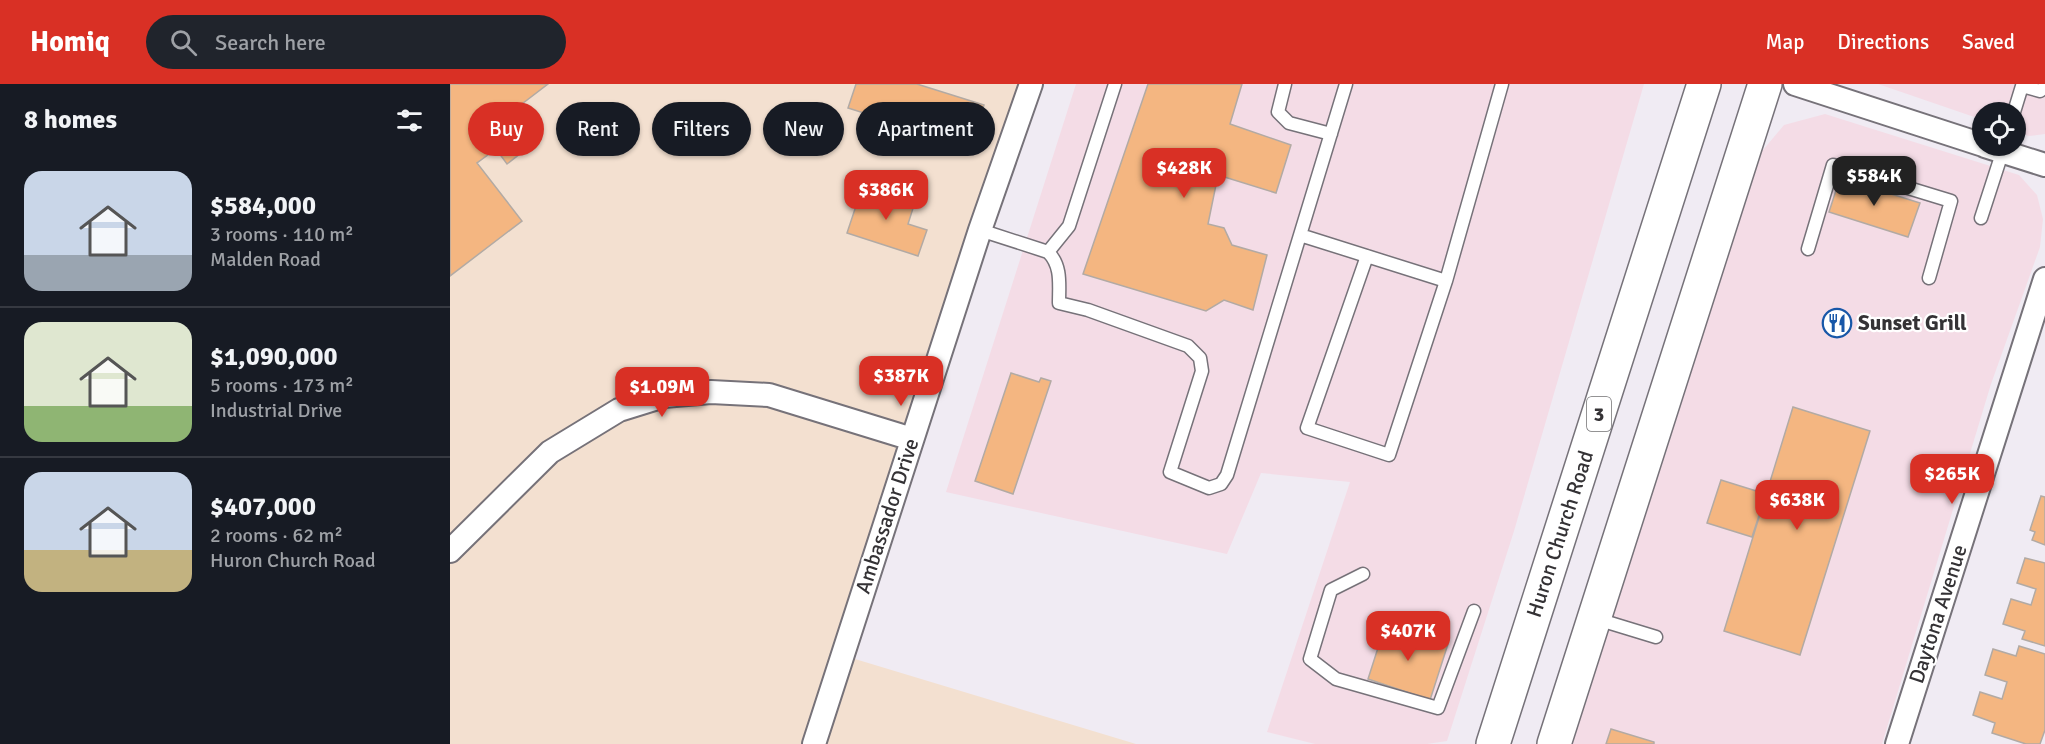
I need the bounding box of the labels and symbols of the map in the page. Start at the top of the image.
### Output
pin: $428K [1142,148,1226,199]
pin: $584K [1832,156,1916,207]
pin: $386K [844,170,928,221]
restaurant icon: Sunset Grill [1821,307,1853,339]
place label: Sunset Grill [1858,310,1967,336]
pin: $387K [859,356,943,407]
pin: $1.09M [613,367,711,418]
road number: 3 [1587,397,1611,431]
street label: Ambassador Drive [850,435,924,597]
street label: Huron Church Road [1521,447,1599,621]
pin: $265K [1910,454,1994,505]
pin: $638K [1755,480,1839,531]
street label: Daytona Avenue [1903,541,1973,687]
pin: $407K [1366,611,1450,662]

